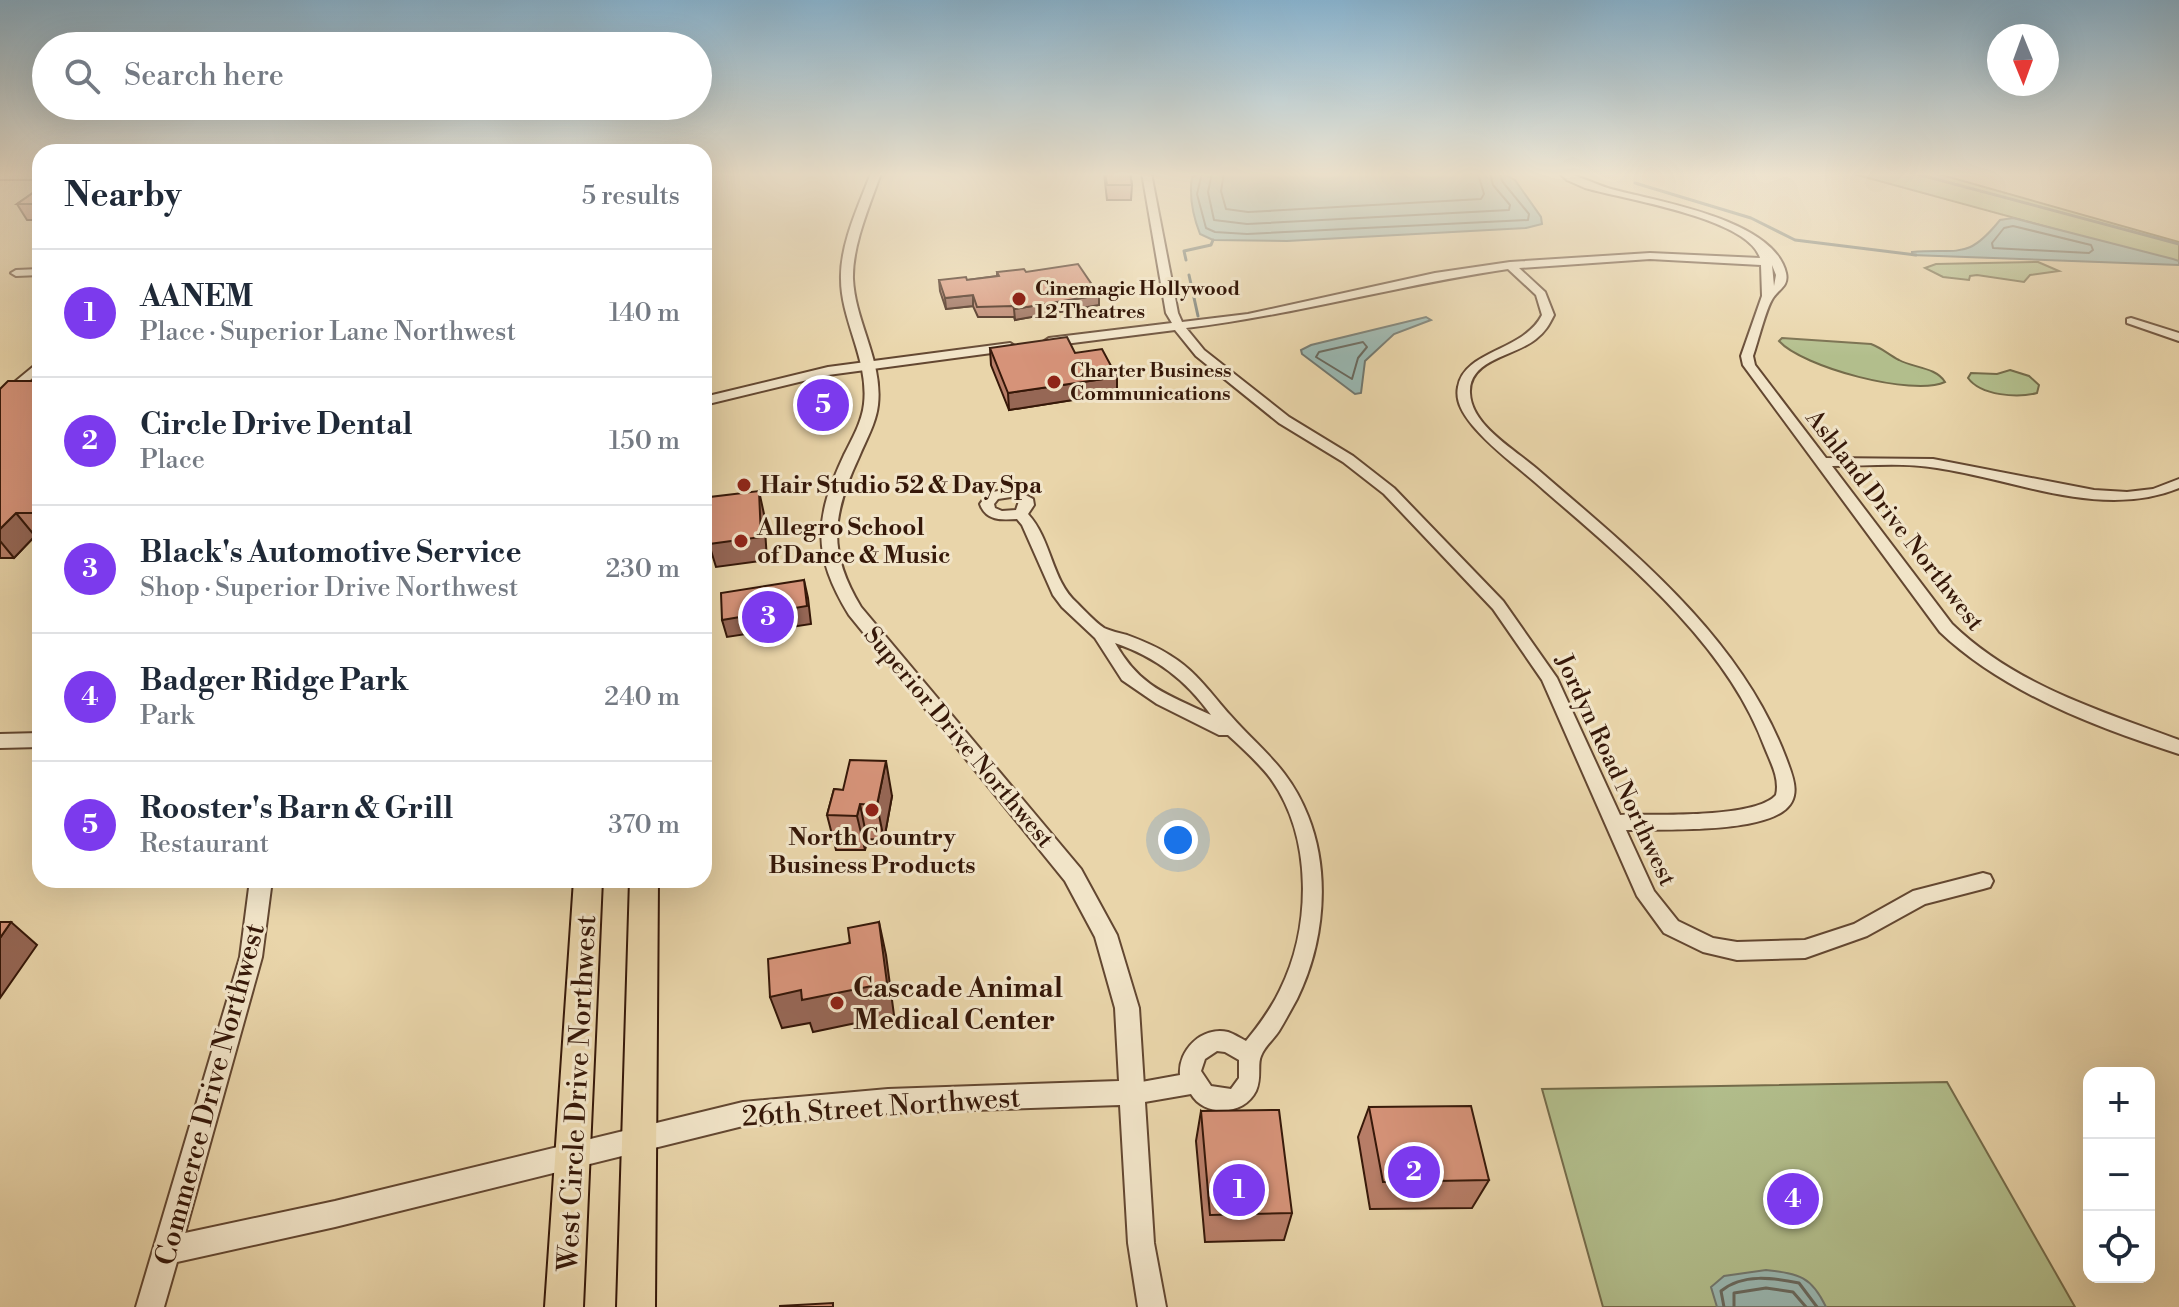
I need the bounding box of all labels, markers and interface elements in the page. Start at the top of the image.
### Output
north arrow [1987,24,2059,96]
search box [32,32,712,120]
icon: search [60,54,104,98]
text: Search here [124,57,284,95]
text: Nearby [64,175,182,217]
text: 5 results [582,180,680,212]
place label: Cinemagic Hollywood 12 Theatres [1035,277,1241,325]
text: AANEM [140,278,253,316]
marker: Cinemagic Hollywood 12 Theatres [1010,290,1028,308]
text: 1 [84,297,96,329]
text: 140 m [609,297,680,329]
text: Place · Superior Lane Northwest [140,316,516,348]
place label: Charter Business Communications [1070,359,1232,407]
marker: Charter Business Communications [1045,373,1063,391]
pin: 5 [797,375,849,435]
street label: Ashland Drive Northwest [1798,403,1990,638]
text: Circle Drive Dental [140,406,412,444]
text: 2 [82,425,98,457]
text: 150 m [609,425,680,457]
text: Place [140,444,205,476]
place label: Hair Studio 52 & Day Spa [760,471,1043,501]
marker: Hair Studio 52 & Day Spa [735,476,753,494]
place label: Allegro School of Dance & Music [756,513,950,571]
marker: Allegro School of Dance & Music [732,532,750,550]
text: Black's Automotive Service [140,534,522,572]
text: 3 [82,553,98,585]
text: 230 m [605,553,680,585]
text: Shop · Superior Drive Northwest [140,572,518,604]
pin: 3 [742,587,794,647]
street label: Superior Drive Northwest [857,621,1060,855]
street label: Jordyn Road Northwest [1548,649,1682,891]
text: Badger Ridge Park [140,662,408,700]
text: 4 [81,681,99,713]
text: 240 m [604,681,680,713]
text: Park [140,700,194,732]
text: Rooster's Barn & Grill [140,790,453,828]
marker: North Country Business Products [863,801,881,819]
text: 5 [82,809,98,841]
text: 370 m [608,809,680,841]
your location [1158,820,1198,860]
place label: North Country Business Products [768,823,976,881]
text: Restaurant [140,828,269,860]
street label: West Circle Drive Northwest [551,914,604,1273]
street label: Commerce Drive Northwest [148,919,273,1269]
place label: Cascade Animal Medical Center [853,971,1063,1038]
marker: Cascade Animal Medical Center [828,994,846,1012]
map controls [2083,1067,2155,1283]
button: + [2083,1067,2155,1139]
street label: 26th Street Northwest [741,1080,1022,1135]
button: − [2083,1139,2155,1211]
pin: 2 [1388,1142,1440,1202]
pin: 1 [1213,1160,1265,1220]
pin: 4 [1767,1169,1819,1229]
button: locate [2083,1211,2155,1283]

